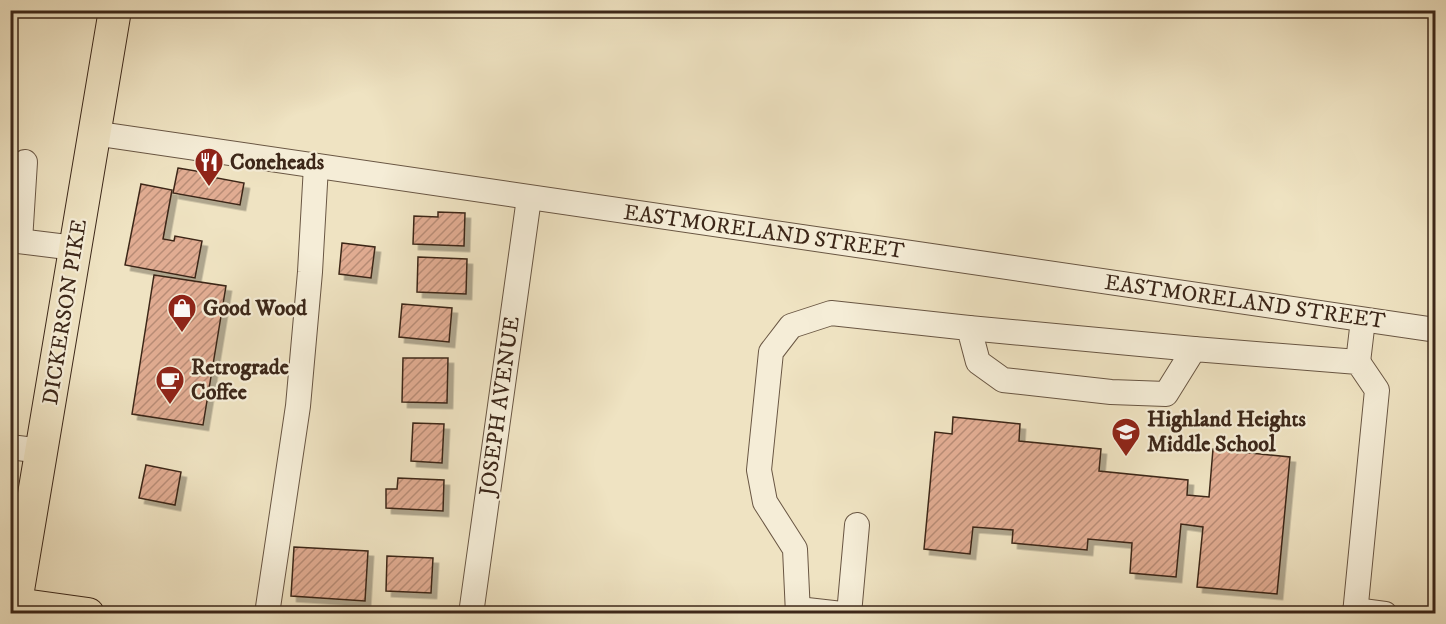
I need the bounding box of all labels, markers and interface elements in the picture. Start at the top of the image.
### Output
restaurant icon: Coneheads [193,146,225,188]
place label: Coneheads [230,149,325,176]
street label: EASTMORELAND STREET [622,199,906,265]
street label: DICKERSON PIKE [37,217,93,407]
street label: EASTMORELAND STREET [1103,269,1387,335]
shop icon: Good Wood [166,292,198,334]
place label: Good Wood [203,295,308,322]
street label: JOSEPH AVENUE [474,315,526,499]
place label: Retrograde Coffee [191,354,289,406]
cafe icon: Retrograde Coffee [154,364,186,406]
place label: Highland Heights Middle School [1147,406,1307,458]
school or university icon: Highland Heights Middle School [1110,416,1142,458]

